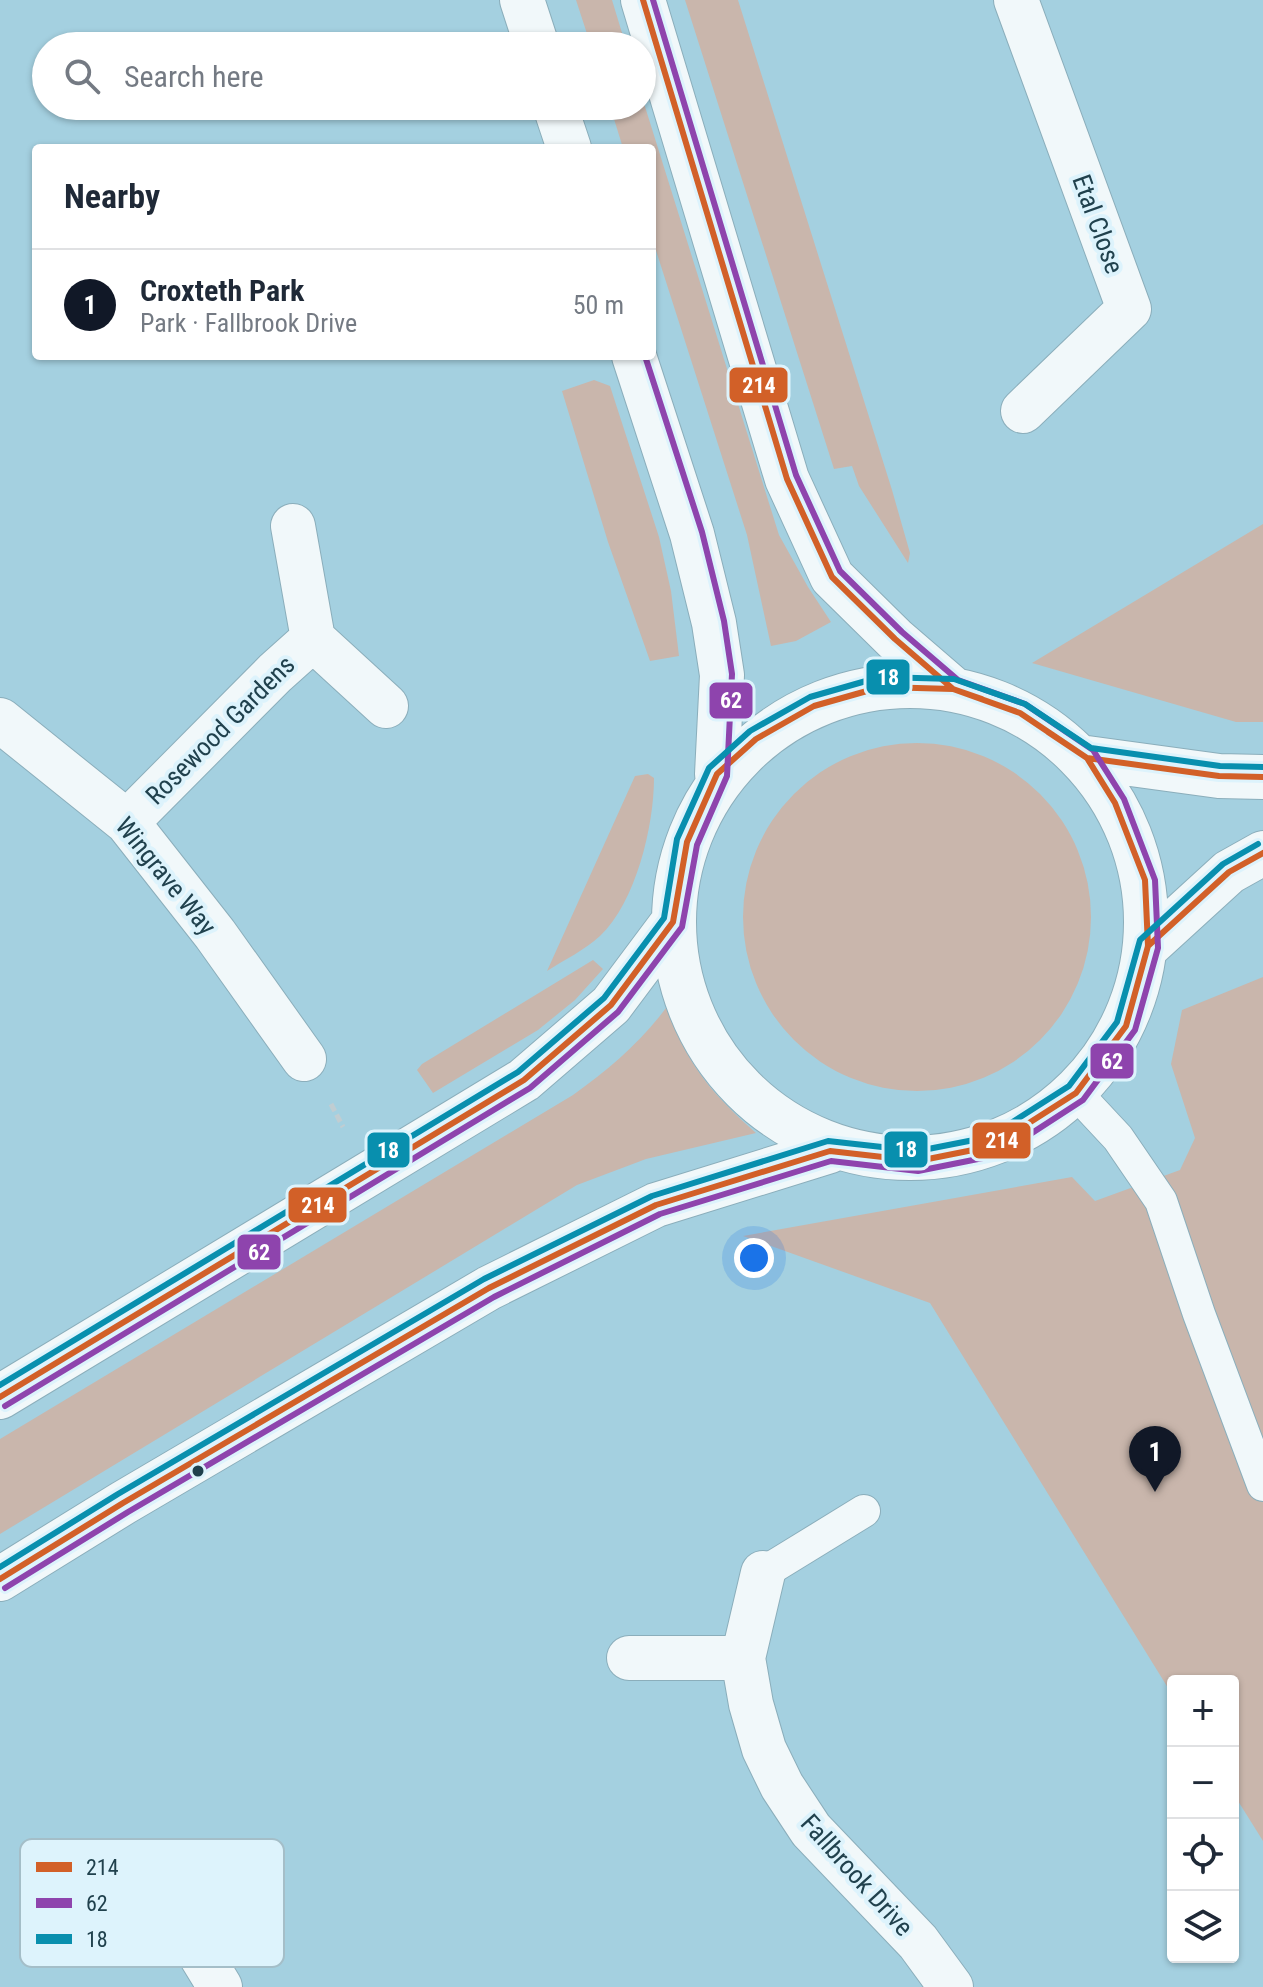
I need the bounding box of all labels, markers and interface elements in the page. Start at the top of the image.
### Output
search box [32,32,656,120]
icon: search [60,54,104,98]
text: Search here [124,59,264,94]
street label: Etal Close [1066,171,1130,277]
text: Nearby [64,176,160,216]
text: Croxteth Park [140,273,304,308]
text: 1 [83,290,97,320]
text: 50 m [573,290,624,320]
text: Park · Fallbrook Drive [140,308,357,338]
line badge: 214 [728,366,789,404]
text: 214 [742,373,776,398]
street label: Rosewood Gardens [139,649,301,811]
line badge: 18 [865,658,911,696]
text: 18 [877,665,899,690]
line badge: 62 [708,681,754,720]
text: 62 [720,688,742,713]
street label: Wingrave Way [110,811,223,941]
line badge: 62 [1089,1042,1135,1080]
text: 62 [1101,1049,1123,1074]
line badge: 214 [971,1121,1032,1160]
text: 214 [985,1128,1019,1153]
line badge: 18 [883,1130,929,1169]
line badge: 18 [366,1131,411,1169]
text: 18 [895,1137,917,1162]
text: 18 [377,1138,399,1163]
line badge: 214 [287,1186,348,1224]
text: 214 [301,1193,335,1218]
line badge: 62 [236,1233,282,1271]
your location [734,1238,774,1278]
text: 62 [248,1240,270,1265]
pin: 1 [1129,1426,1181,1492]
unlabelled marker [190,1463,206,1479]
map controls [1167,1675,1239,1963]
button: + [1167,1675,1239,1747]
button: − [1167,1747,1239,1819]
street label: Fallbrook Drive [795,1808,919,1942]
button: locate [1167,1819,1239,1891]
legend [20,1839,284,1967]
text: 214 [86,1855,119,1880]
text: 62 [86,1891,108,1916]
button: layers [1167,1891,1239,1963]
text: 18 [86,1927,108,1952]

